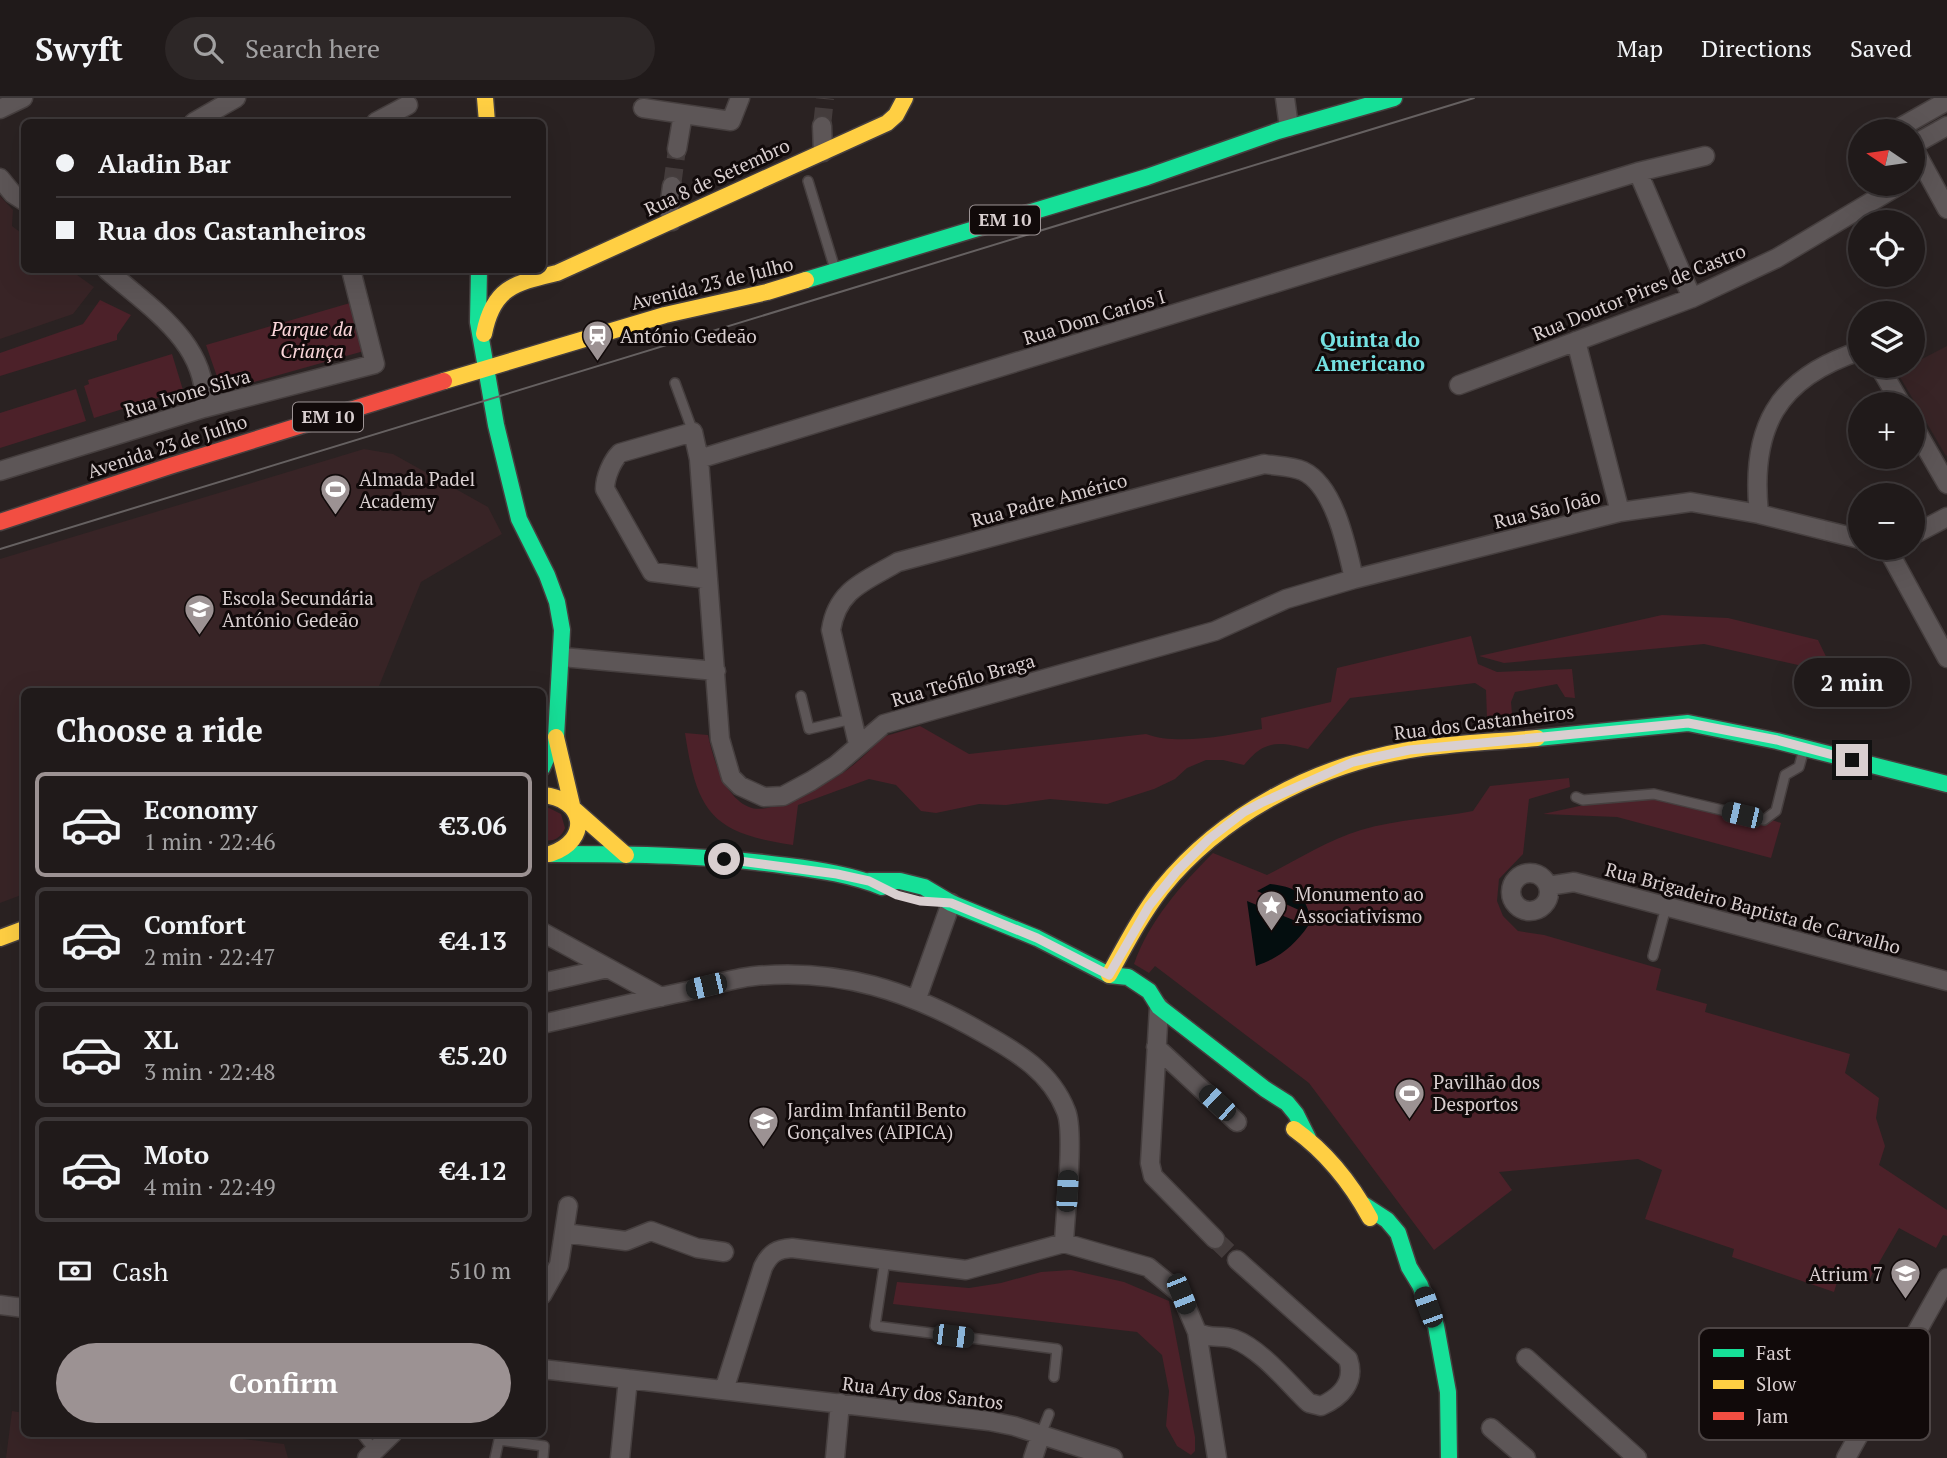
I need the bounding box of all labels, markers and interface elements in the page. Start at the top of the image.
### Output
search box [165,17,655,80]
text: Swyft [35,27,123,70]
icon: search [189,29,227,67]
text: Search here [245,31,380,65]
text: Map [1617,32,1663,64]
text: Directions [1701,32,1812,64]
text: Saved [1850,32,1912,64]
north arrow [1848,119,1925,196]
map controls [1848,119,1925,560]
street label: Rua 8 de Setembro [640,132,793,221]
text: Aladin Bar [98,146,231,180]
road number: EM 10 [970,205,1040,234]
button: locate [1848,210,1925,287]
text: Rua dos Castanheiros [98,213,366,247]
street label: Rua Doutor Pires de Castro [1528,237,1749,346]
street label: Avenida 23 de Julho [628,250,796,315]
street label: Rua Dom Carlos I [1020,283,1168,350]
button: layers [1848,301,1925,378]
park label: Parque da Criança [270,316,353,363]
station icon: António Gedeão [580,319,614,363]
place label: António Gedeão [620,323,757,348]
district label: Quinta do Americano [1315,325,1425,377]
street label: Rua Ivone Silva [121,362,253,422]
button: + [1848,392,1925,469]
road number: EM 10 [293,402,363,432]
street label: Avenida 23 de Julho [84,408,250,483]
place label: Almada Padel Academy [359,466,475,513]
street label: Rua Padre Américo [968,467,1130,532]
sports icon: Almada Padel Academy [319,473,353,517]
street label: Rua São João [1491,483,1603,534]
button: − [1848,483,1925,560]
place label: Escola Secundária António Gedeão [222,585,374,632]
school or university icon: Escola Secundária António Gedeão [182,592,216,636]
street label: Rua Teófilo Braga [888,647,1038,712]
callout: 2 min [1794,658,1910,708]
text: 2 min [1821,667,1883,698]
street label: Rua dos Castanheiros [1392,698,1576,745]
text: Choose a ride [56,709,263,751]
route end [1836,744,1868,776]
text: Economy [144,792,257,826]
icon: car [60,793,123,856]
car [1720,800,1765,830]
text: €3.06 [441,808,507,842]
text: 1 min · 22:46 [144,826,276,857]
route start [708,843,740,875]
street label: Rua Brigadeiro Baptista de Carvalho [1603,856,1903,959]
place label: Monumento ao Associativismo [1295,881,1424,928]
place icon: Monumento ao Associativismo [1255,888,1289,932]
text: Comfort [144,907,246,941]
icon: car [60,908,123,971]
text: €4.13 [441,923,507,957]
text: 2 min · 22:47 [144,941,276,972]
car [684,971,729,1001]
text: XL [144,1022,178,1056]
icon: car [60,1023,123,1086]
text: €5.20 [441,1038,507,1072]
text: 3 min · 22:48 [144,1056,276,1087]
place label: Pavilhão dos Desportos [1433,1069,1540,1116]
sports icon: Pavilhão dos Desportos [1393,1076,1427,1120]
car [1195,1081,1240,1125]
place label: Jardim Infantil Bento Gonçalves (AIPICA) [787,1097,966,1144]
school or university icon: Jardim Infantil Bento Gonçalves (AIPICA) [747,1104,781,1148]
text: Moto [144,1137,209,1171]
icon: car [60,1138,123,1201]
text: €4.12 [441,1153,507,1187]
car [1056,1169,1079,1213]
text: 4 min · 22:49 [144,1171,276,1202]
icon: cash [56,1252,94,1290]
text: Cash [112,1254,168,1288]
text: 510 m [449,1255,511,1286]
school or university icon: Atrium 7 [1889,1257,1923,1301]
place label: Atrium 7 [1809,1261,1883,1286]
car [1164,1271,1199,1317]
car [1411,1284,1446,1330]
car [931,1323,976,1349]
legend [1699,1328,1930,1440]
text: Fast [1756,1340,1791,1365]
button: Confirm [56,1343,511,1423]
street label: Rua Ary dos Santos [841,1370,1005,1415]
text: Slow [1756,1371,1797,1396]
text: Jam [1756,1403,1789,1428]

